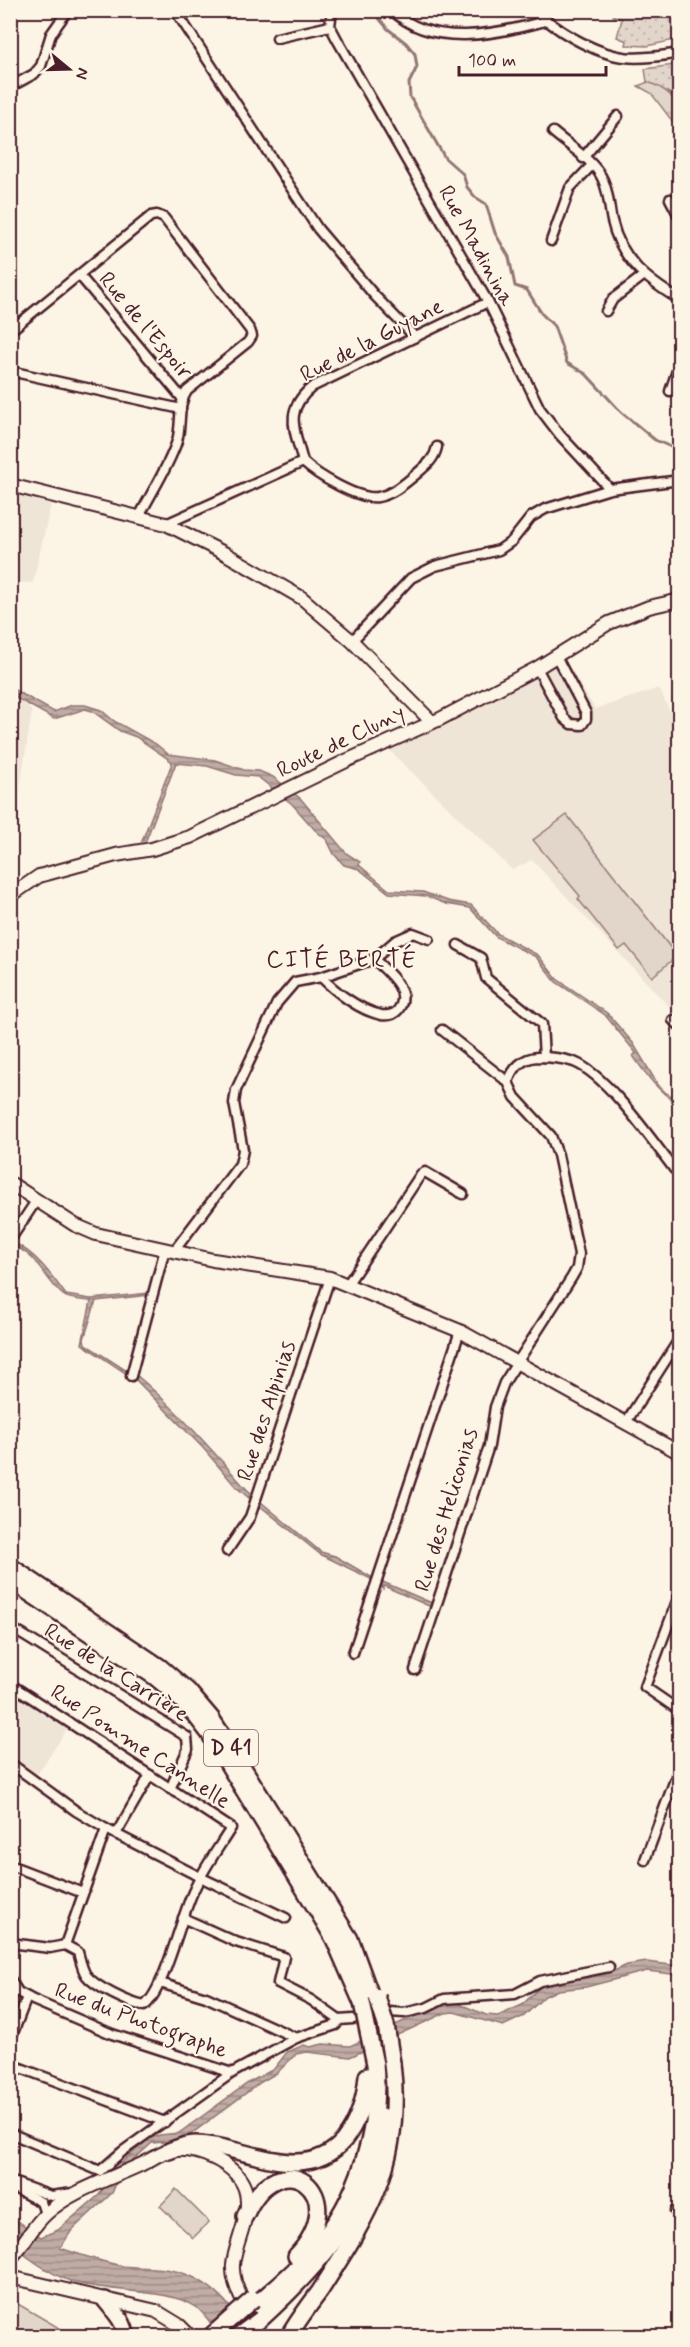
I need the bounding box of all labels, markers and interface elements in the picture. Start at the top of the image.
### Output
north arrow [39,39,99,99]
scale bar [459,39,606,77]
text: 100 m [468,49,516,73]
text: N [70,65,93,82]
street label: Rue Madinina [431,181,521,312]
street label: Rue de l'Espoir [92,266,199,386]
street label: Rue de la Guyane [296,293,448,389]
street label: Route de Cluny [272,699,410,785]
district label: CITÉ BERTÉ [266,943,418,976]
street label: Rue des Alpinias [231,1337,303,1485]
street label: Rue des Heliconias [409,1425,485,1595]
street label: Rue de la Carrière [39,1617,194,1729]
street label: Rue Pomme Cannelle [45,1678,235,1816]
road number: D 41 [204,1730,258,1766]
street label: Rue du Photographe [50,1977,231,2068]

